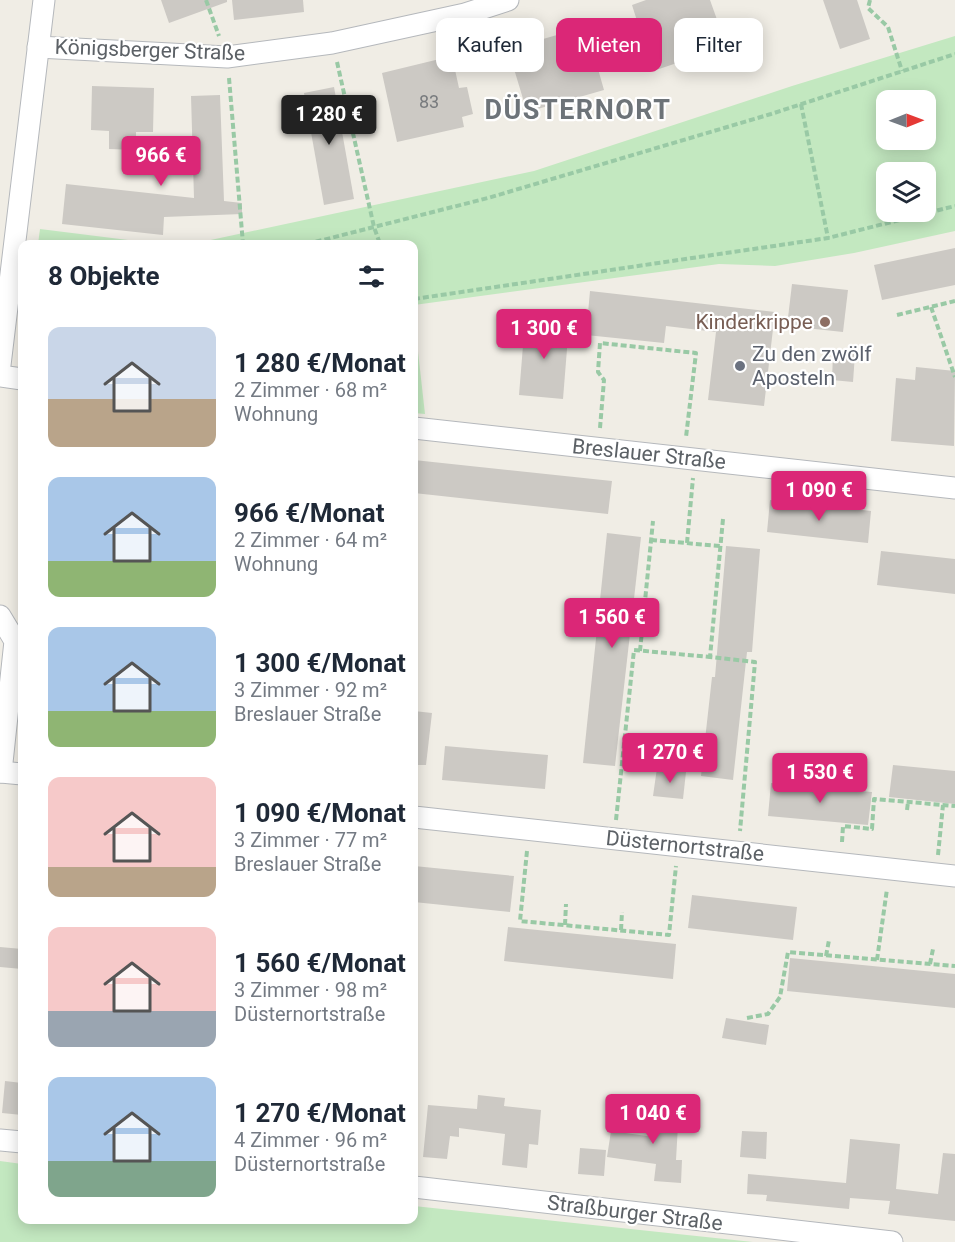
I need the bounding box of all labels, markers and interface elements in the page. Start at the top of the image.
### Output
chip: Kaufen [436,18,544,72]
chip: Mieten [556,18,662,72]
chip: Filter [674,18,763,72]
street label: Königsberger Straße [54,35,246,65]
north arrow [876,90,936,150]
map controls [876,90,936,222]
house number: 83 [419,91,439,112]
district label: DÜSTERNORT [484,94,672,126]
pin: 1 280 € [274,95,384,146]
text: 1 280 € [295,102,363,126]
pin: 966 € [119,136,203,187]
text: 966 € [136,143,186,167]
button: layers [876,162,936,222]
icon: filters [355,260,388,293]
text: 8 Objekte [48,261,159,291]
pin: 1 300 € [489,309,599,360]
place label: Kinderkrippe [695,310,813,334]
marker: Kinderkrippe [818,315,832,329]
text: 1 300 € [510,316,578,340]
place label: Zu den zwölf Aposteln [752,342,872,390]
text: 1 280 €/Monat [234,348,406,378]
icon: home [96,351,168,423]
marker: Zu den zwölf Aposteln [733,359,747,373]
text: 2 Zimmer · 68 m² [234,378,387,402]
text: Wohnung [234,402,318,426]
street label: Breslauer Straße [571,434,727,474]
pin: 1 090 € [764,471,874,522]
text: 1 090 € [785,478,853,502]
text: 966 €/Monat [234,498,385,528]
icon: home [96,501,168,573]
text: 2 Zimmer · 64 m² [234,528,387,552]
text: Wohnung [234,552,318,576]
pin: 1 560 € [557,598,667,649]
text: 1 560 € [578,605,646,629]
text: 1 300 €/Monat [234,648,406,678]
icon: home [96,651,168,723]
text: 3 Zimmer · 92 m² [234,678,387,702]
text: Breslauer Straße [234,702,381,726]
pin: 1 270 € [615,733,725,784]
text: 1 270 € [636,740,704,764]
pin: 1 530 € [765,753,875,804]
text: 1 530 € [786,760,854,784]
text: 1 090 €/Monat [234,798,406,828]
icon: home [96,801,168,873]
street label: Düsternortstraße [605,826,765,866]
text: 3 Zimmer · 77 m² [234,828,387,852]
text: Breslauer Straße [234,852,381,876]
text: 1 560 €/Monat [234,948,406,978]
icon: home [96,951,168,1023]
text: 3 Zimmer · 98 m² [234,978,387,1002]
text: Düsternortstraße [234,1002,385,1026]
pin: 1 040 € [598,1094,708,1145]
text: 1 270 €/Monat [234,1098,406,1128]
icon: home [96,1101,168,1173]
text: 1 040 € [619,1101,687,1125]
text: 4 Zimmer · 96 m² [234,1128,387,1152]
text: Düsternortstraße [234,1152,385,1176]
street label: Straßburger Straße [546,1190,724,1236]

